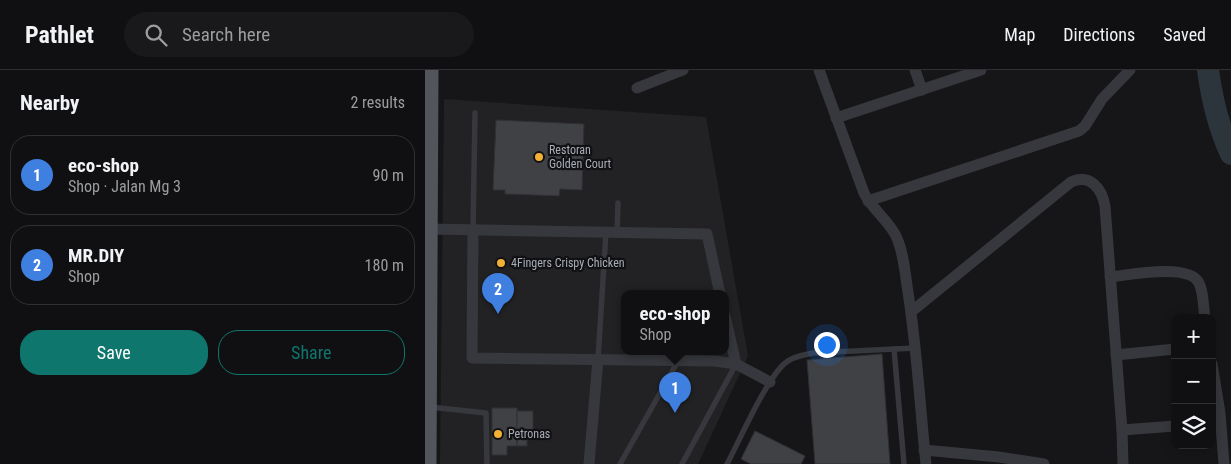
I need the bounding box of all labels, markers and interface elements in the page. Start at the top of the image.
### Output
search box [124,12,474,57]
text: Pathlet [25,21,94,49]
icon: search [142,21,170,49]
text: Search here [182,23,270,46]
text: Map [1004,24,1035,45]
text: Directions [1063,24,1135,45]
text: Saved [1163,24,1206,45]
text: Nearby [20,91,79,115]
text: 2 results [350,93,405,112]
place label: Restoran Golden Court [549,143,612,171]
marker: Restoran Golden Court [533,151,545,163]
text: eco-shop [68,154,139,177]
text: 1 [33,166,41,185]
text: 90 m [372,166,404,185]
text: Shop · Jalan Mg 3 [68,177,181,196]
text: MR.DIY [68,244,124,267]
text: 2 [33,256,41,275]
text: 180 m [365,256,404,275]
place label: 4Fingers Crispy Chicken [511,256,625,270]
marker: 4Fingers Crispy Chicken [495,257,507,269]
text: Shop [68,267,100,286]
pin: 2 [482,273,514,314]
popup [621,290,729,355]
text: eco-shop [640,302,710,325]
map controls [1171,314,1216,449]
button: + [1171,314,1216,359]
text: Shop [640,325,671,344]
button: Save [20,330,208,375]
button: Share [218,330,405,375]
your location [814,332,840,358]
button: − [1171,359,1216,404]
pin: 1 [659,372,691,413]
button: layers [1171,404,1216,449]
place label: Petronas [508,427,550,441]
marker: Petronas [492,428,504,440]

